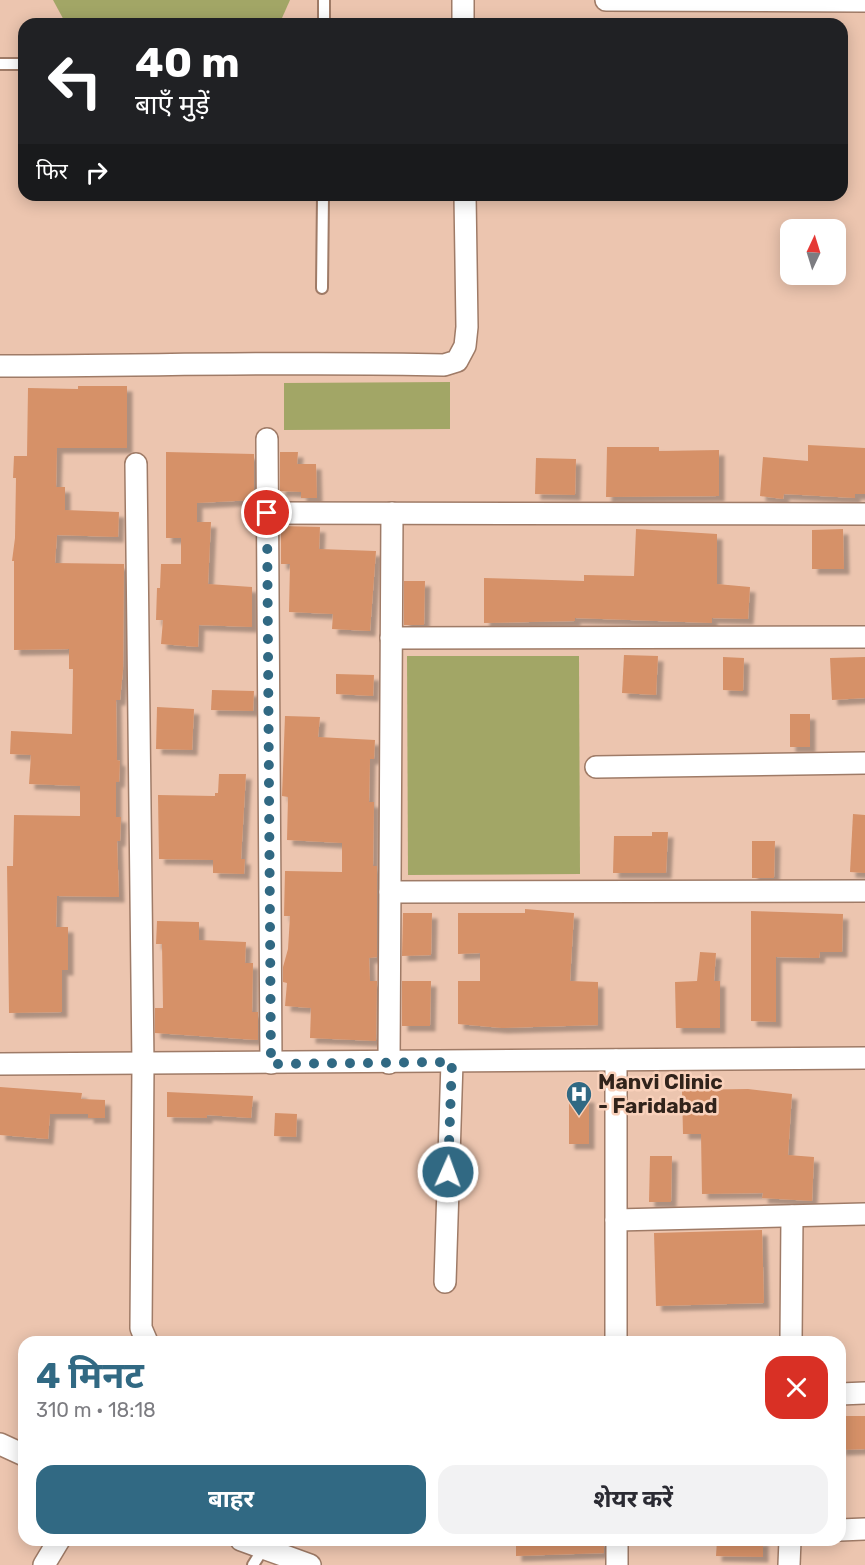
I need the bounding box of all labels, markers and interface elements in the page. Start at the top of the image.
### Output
text: 40 m [135,38,240,88]
icon: left [36,42,114,120]
text: बाएँ मुड़ें [135,89,210,121]
icon: right [80,156,113,189]
text: फिर [36,158,68,185]
north arrow [780,219,846,285]
map controls [780,219,846,285]
pin [241,487,292,538]
icon: arrive [250,496,283,529]
place label: Manvi Clinic - Faridabad [598,1069,723,1118]
hospital icon: Manvi Clinic - Faridabad [564,1079,594,1117]
position arrow [416,1140,480,1204]
text: 4 मिनट [36,1354,144,1397]
button: close [765,1356,828,1419]
text: 310 m · 18:18 [36,1398,156,1422]
button: बाहर [36,1465,426,1534]
button: शेयर करें [438,1465,828,1534]

